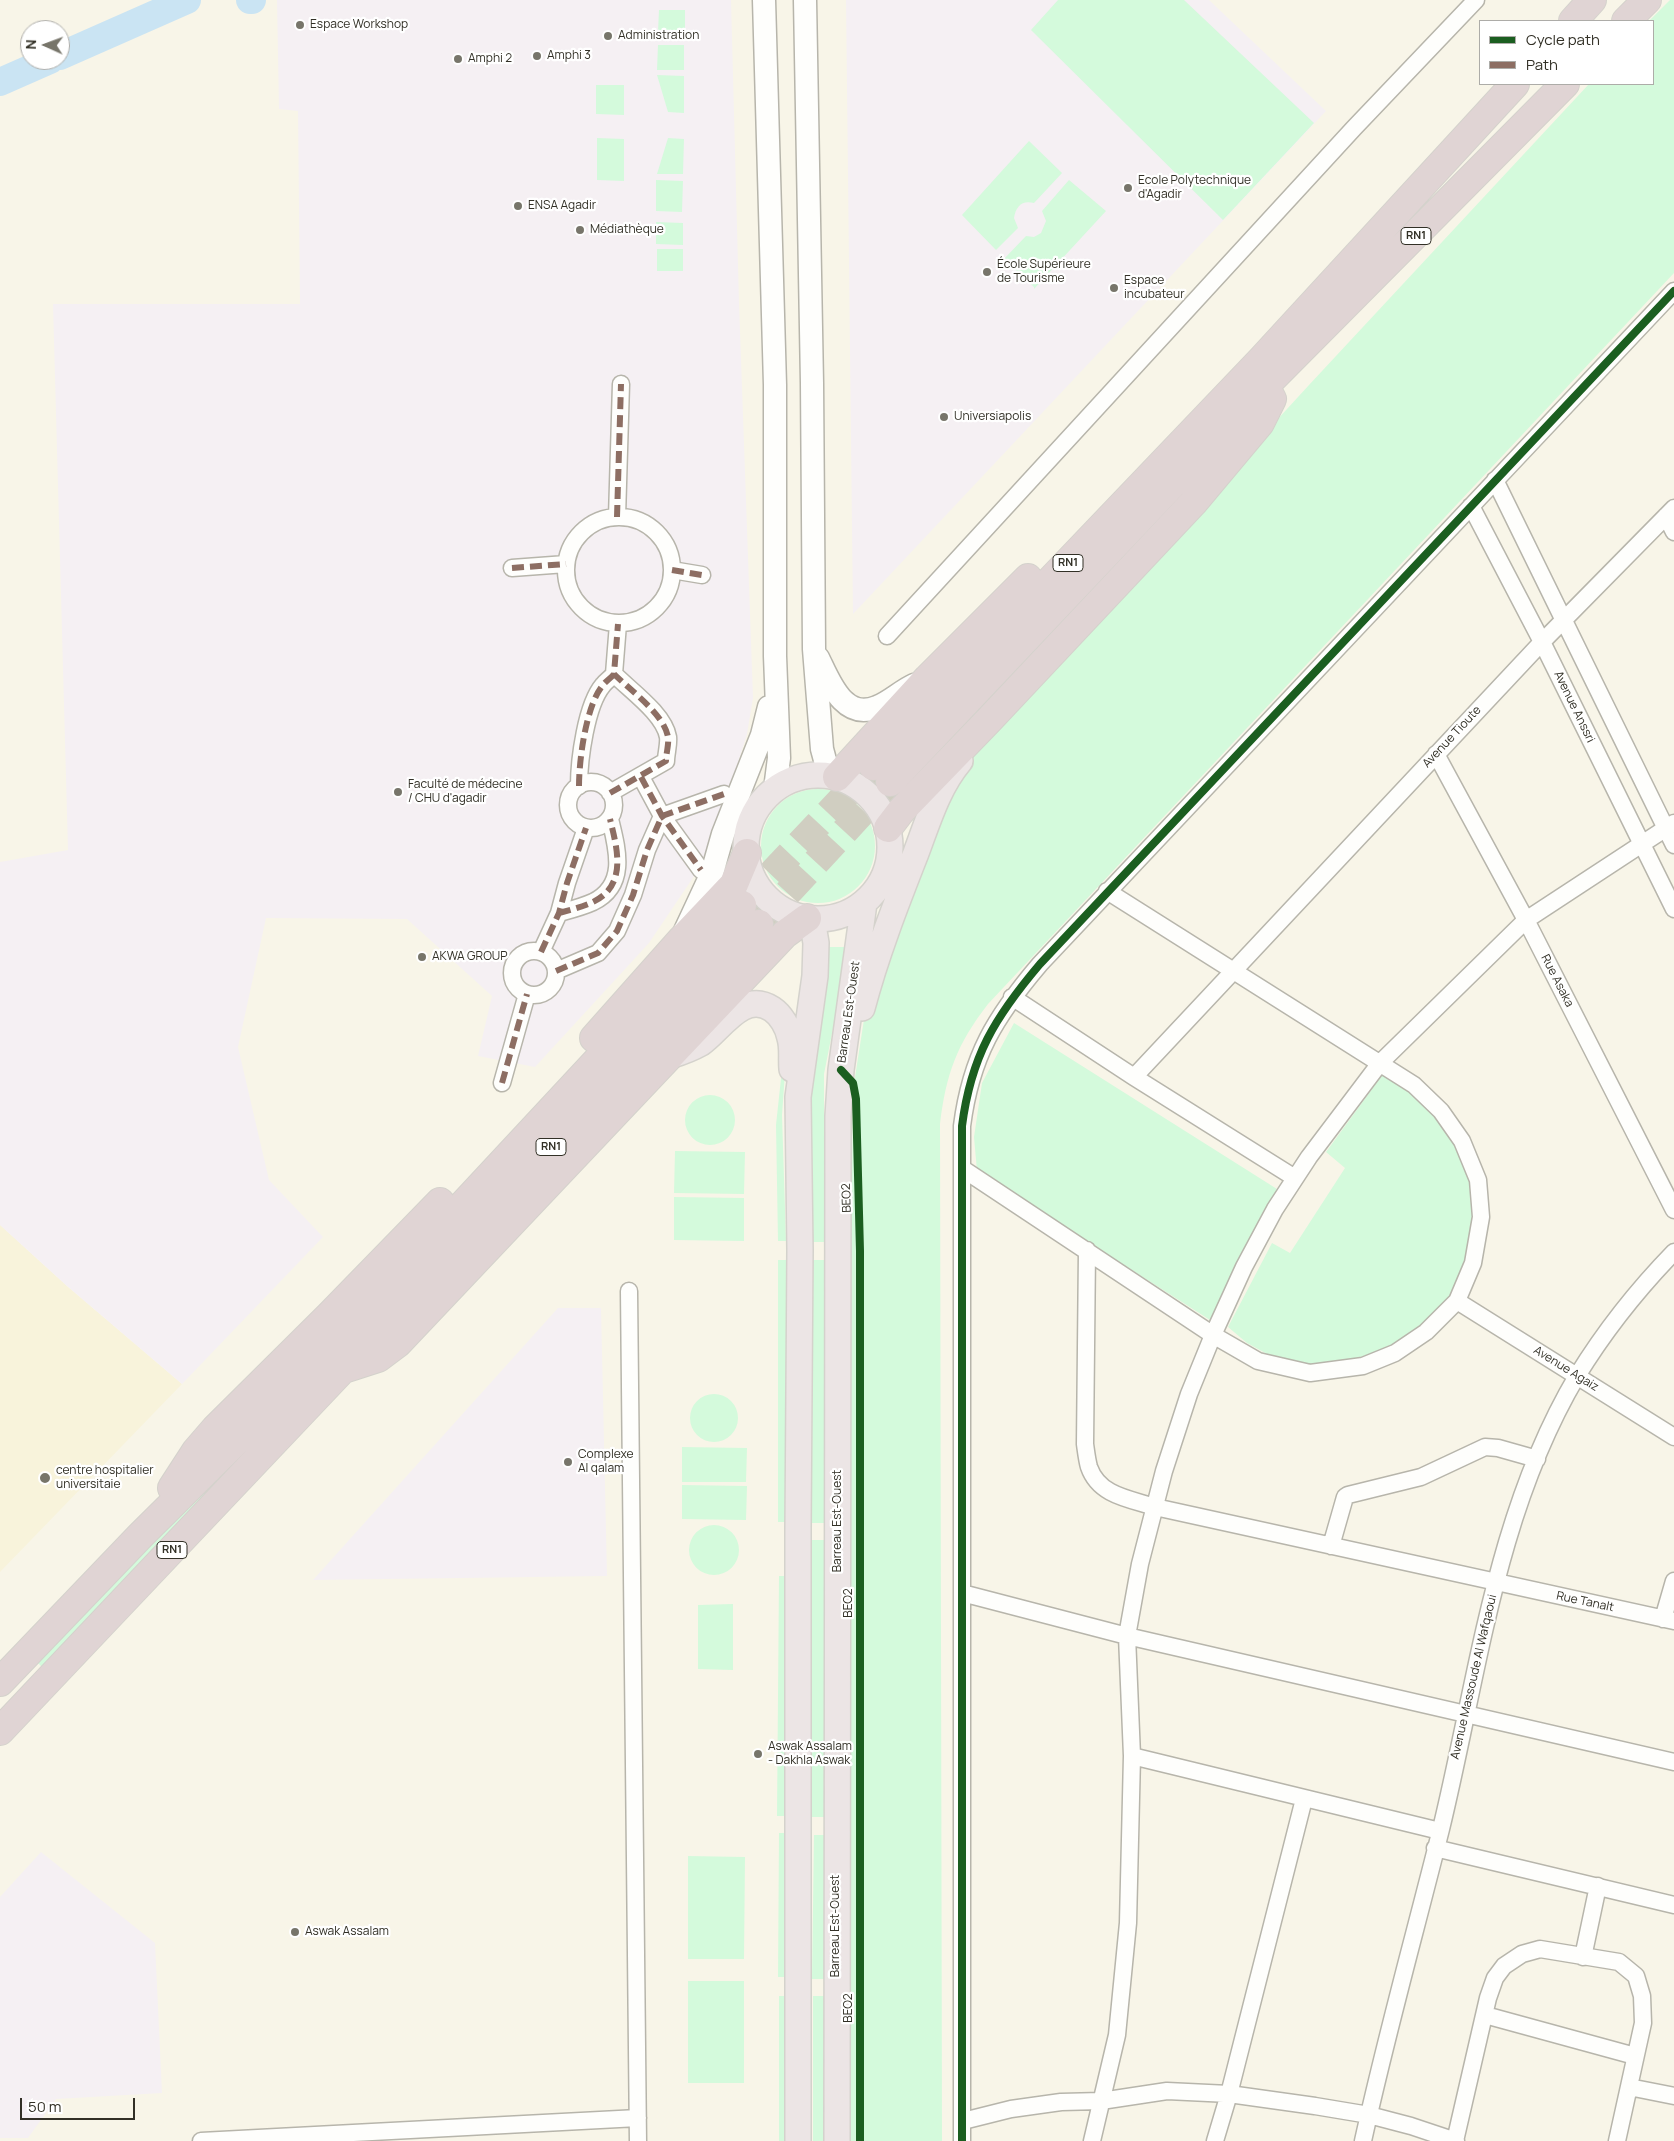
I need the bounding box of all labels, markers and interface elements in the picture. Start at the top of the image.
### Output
place label: Espace Workshop [310,18,408,32]
marker: Espace Workshop [294,19,306,31]
north arrow [20,20,70,70]
legend [1479,20,1654,85]
place label: Administration [618,29,699,43]
text: Cycle path [1526,29,1600,50]
marker: Administration [602,30,614,42]
text: N [21,39,40,50]
place label: Amphi 3 [547,49,591,63]
marker: Amphi 3 [531,50,543,62]
place label: Amphi 2 [468,52,512,66]
marker: Amphi 2 [452,53,464,65]
text: Path [1526,54,1558,75]
place label: Ecole Polytechnique d'Agadir [1138,174,1251,202]
marker: Ecole Polytechnique d'Agadir [1122,182,1134,194]
place label: ENSA Agadir [528,199,596,213]
marker: ENSA Agadir [512,200,524,212]
place label: Médiathèque [590,223,664,237]
marker: Médiathèque [574,224,586,236]
road number: RN1 [1401,228,1431,245]
place label: École Supérieure de Tourisme [997,258,1091,286]
marker: École Supérieure de Tourisme [981,266,993,278]
place label: Espace incubateur [1124,274,1184,302]
marker: Espace incubateur [1108,282,1120,294]
place label: Universiapolis [954,410,1031,424]
marker: Universiapolis [938,411,950,423]
road number: RN1 [1053,554,1083,572]
street label: Avenue Anssri [1550,669,1598,745]
street label: Avenue Tioute [1420,703,1484,771]
place label: Faculté de médecine / CHU d'agadir [408,778,522,806]
marker: Faculté de médecine / CHU d'agadir [392,786,404,798]
place label: AKWA GROUP [432,950,507,964]
marker: AKWA GROUP [416,951,428,963]
street label: Rue Asaka [1538,952,1576,1010]
street label: Barreau Est-Ouest [835,960,863,1064]
road number: RN1 [536,1138,566,1156]
street label: BEO2 [839,1183,855,1213]
street label: Avenue Agaiz [1531,1343,1601,1395]
place label: Complexe Al qalam [578,1448,634,1476]
marker: Complexe Al qalam [562,1456,574,1468]
place label: centre hospitalier universitaie [56,1464,154,1492]
street label: Barreau Est-Ouest [831,1470,845,1572]
marker: centre hospitalier universitaie [38,1471,52,1485]
road number: RN1 [157,1542,187,1558]
street label: BEO2 [842,1588,856,1618]
street label: Rue Tanalt [1555,1589,1615,1615]
street label: Avenue Massoude Al Wafqaoui [1448,1593,1500,1761]
place label: Aswak Assalam - Dakhla Aswak [768,1740,852,1768]
marker: Aswak Assalam - Dakhla Aswak [752,1748,764,1760]
street label: Barreau Est-Ouest [829,1875,843,1977]
place label: Aswak Assalam [305,1925,389,1939]
marker: Aswak Assalam [289,1926,301,1938]
street label: BEO2 [842,1993,856,2023]
scale bar [22,2088,138,2120]
text: 50 m [28,2096,62,2117]

